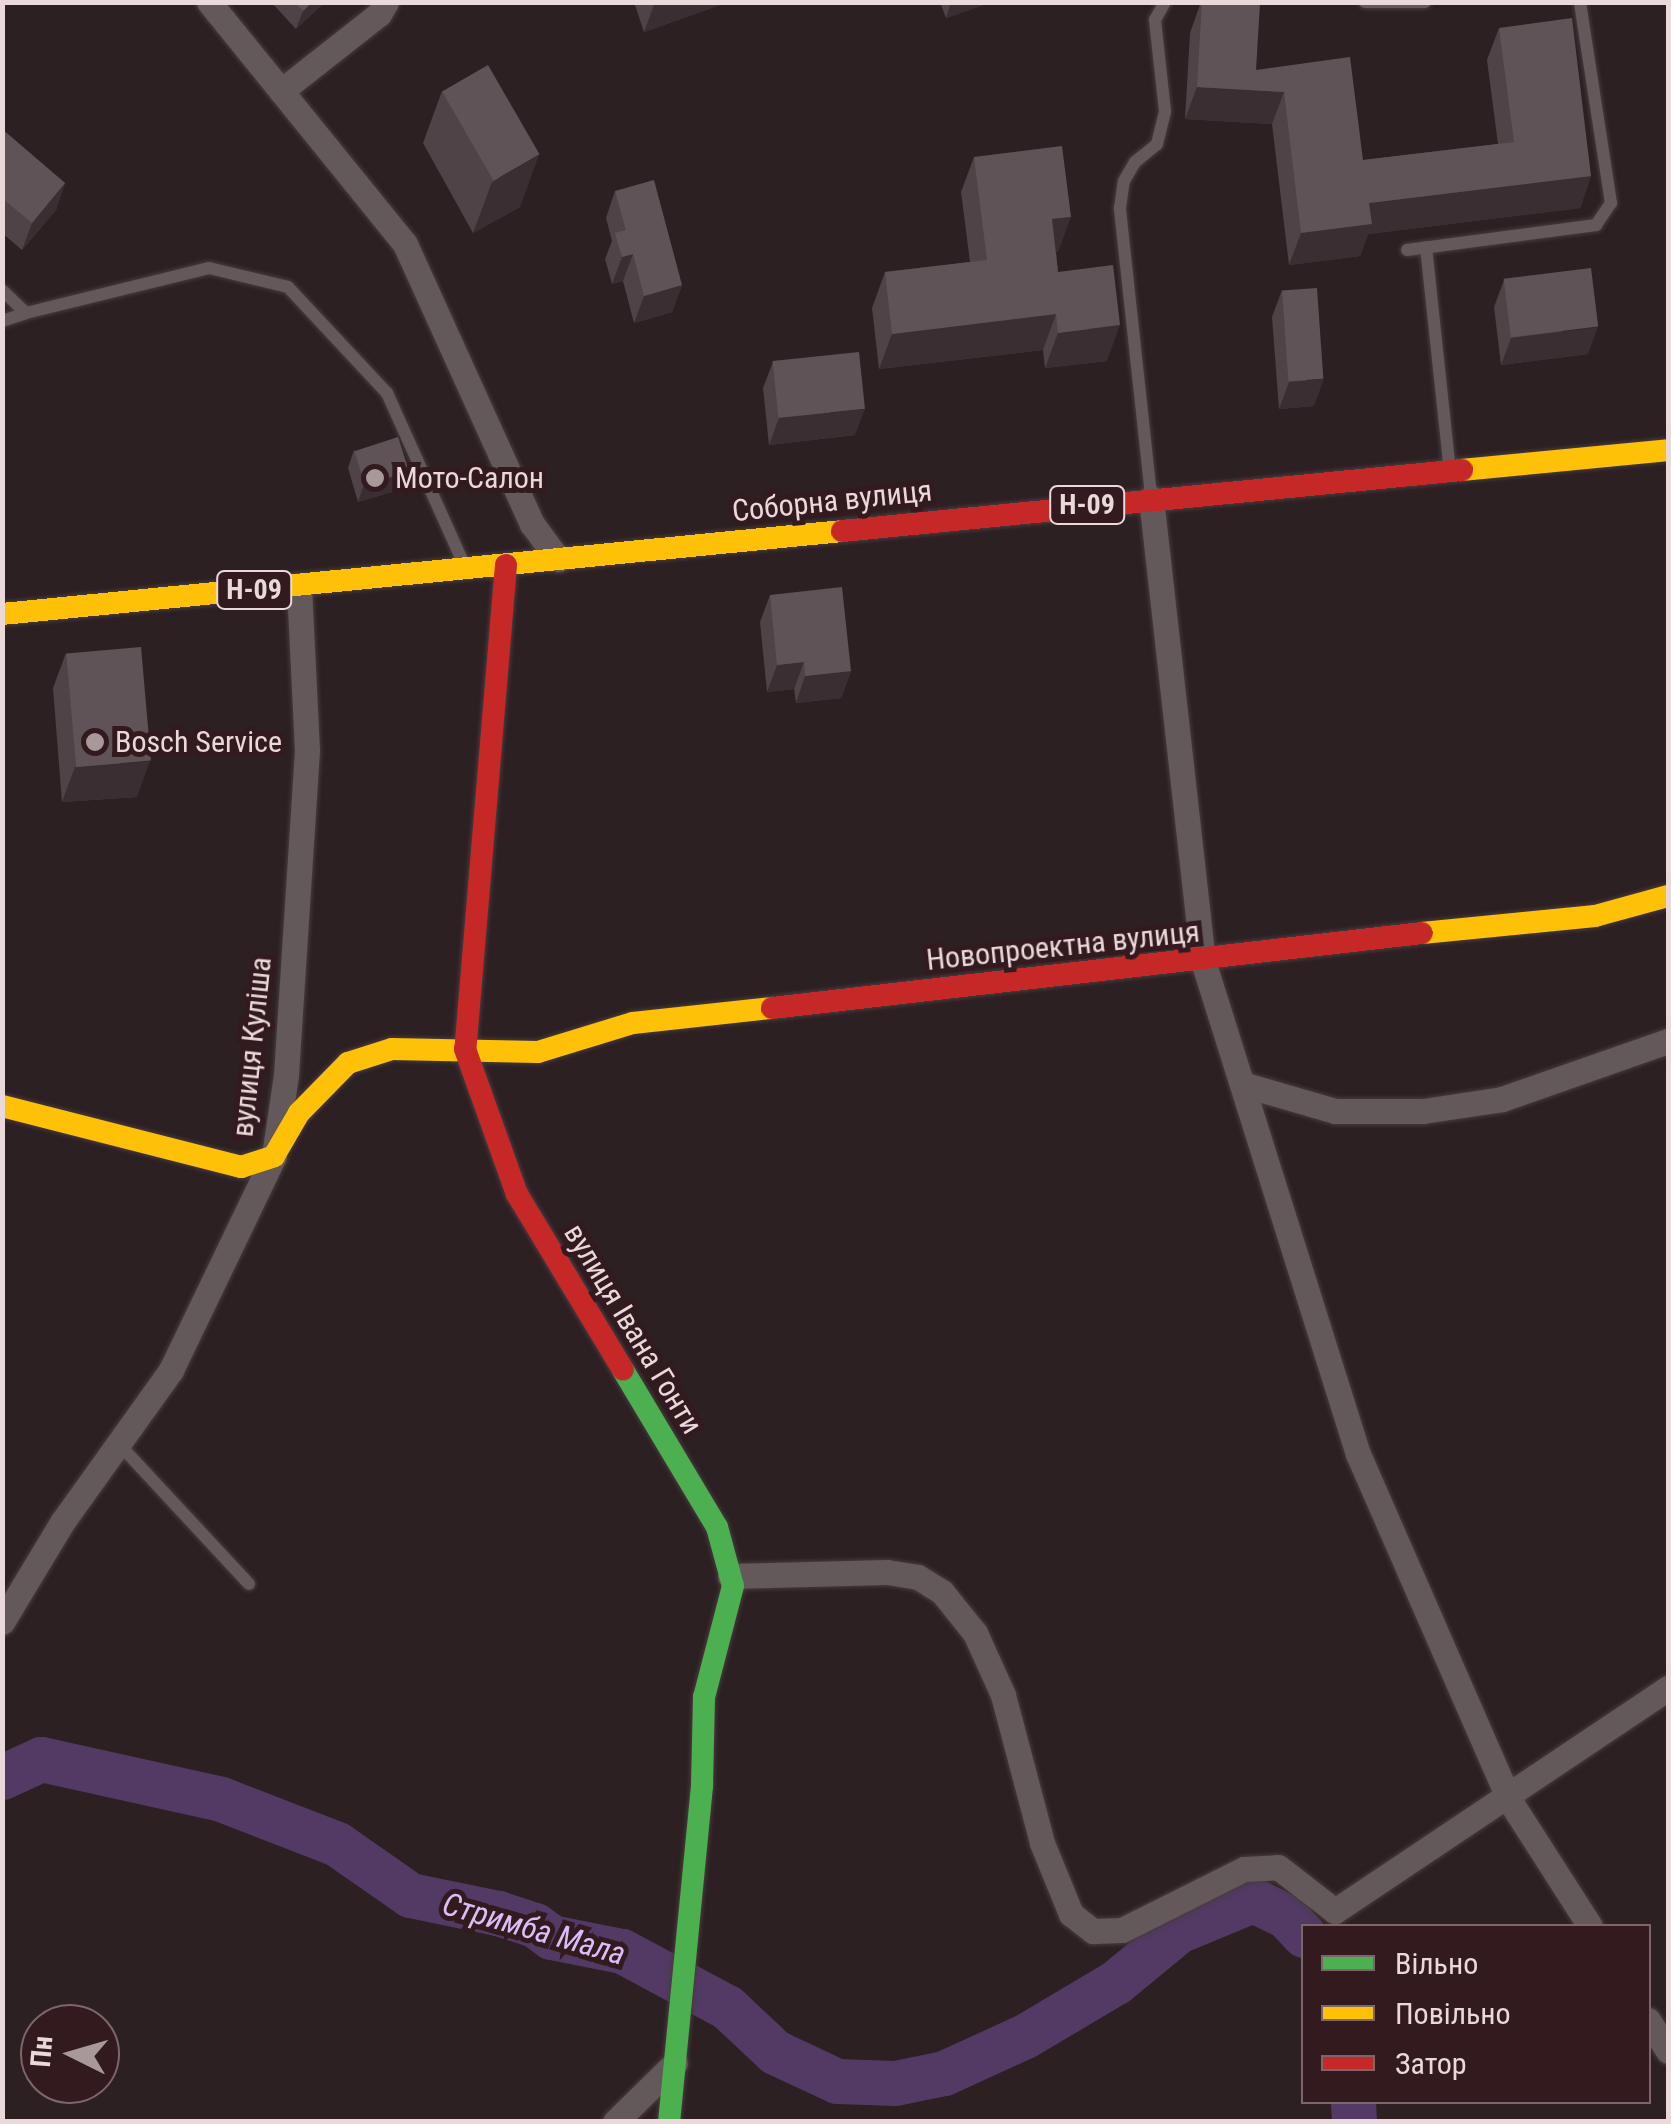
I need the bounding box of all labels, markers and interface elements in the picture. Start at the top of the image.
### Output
place label: Мото-Салон [395,460,544,496]
marker: Мото-Салон [364,467,386,489]
street label: Соборна вулиця [730,473,934,529]
road number: Н-09 [1047,482,1127,528]
road number: Н-09 [214,567,294,613]
place label: Bosch Service [115,724,282,760]
marker: Bosch Service [84,731,106,753]
street label: Новопроектна вулиця [925,914,1201,978]
street label: вулиця Куліша [225,955,279,1139]
street label: вулиця Івана Гонти [556,1218,710,1440]
water label: Стримба Мала [438,1885,630,1973]
legend [1301,1924,1651,2104]
text: Вільно [1395,1946,1478,1981]
text: Повільно [1395,1996,1511,2031]
north arrow [20,2004,120,2104]
text: Пн [24,2035,59,2068]
text: Затор [1395,2046,1467,2081]

